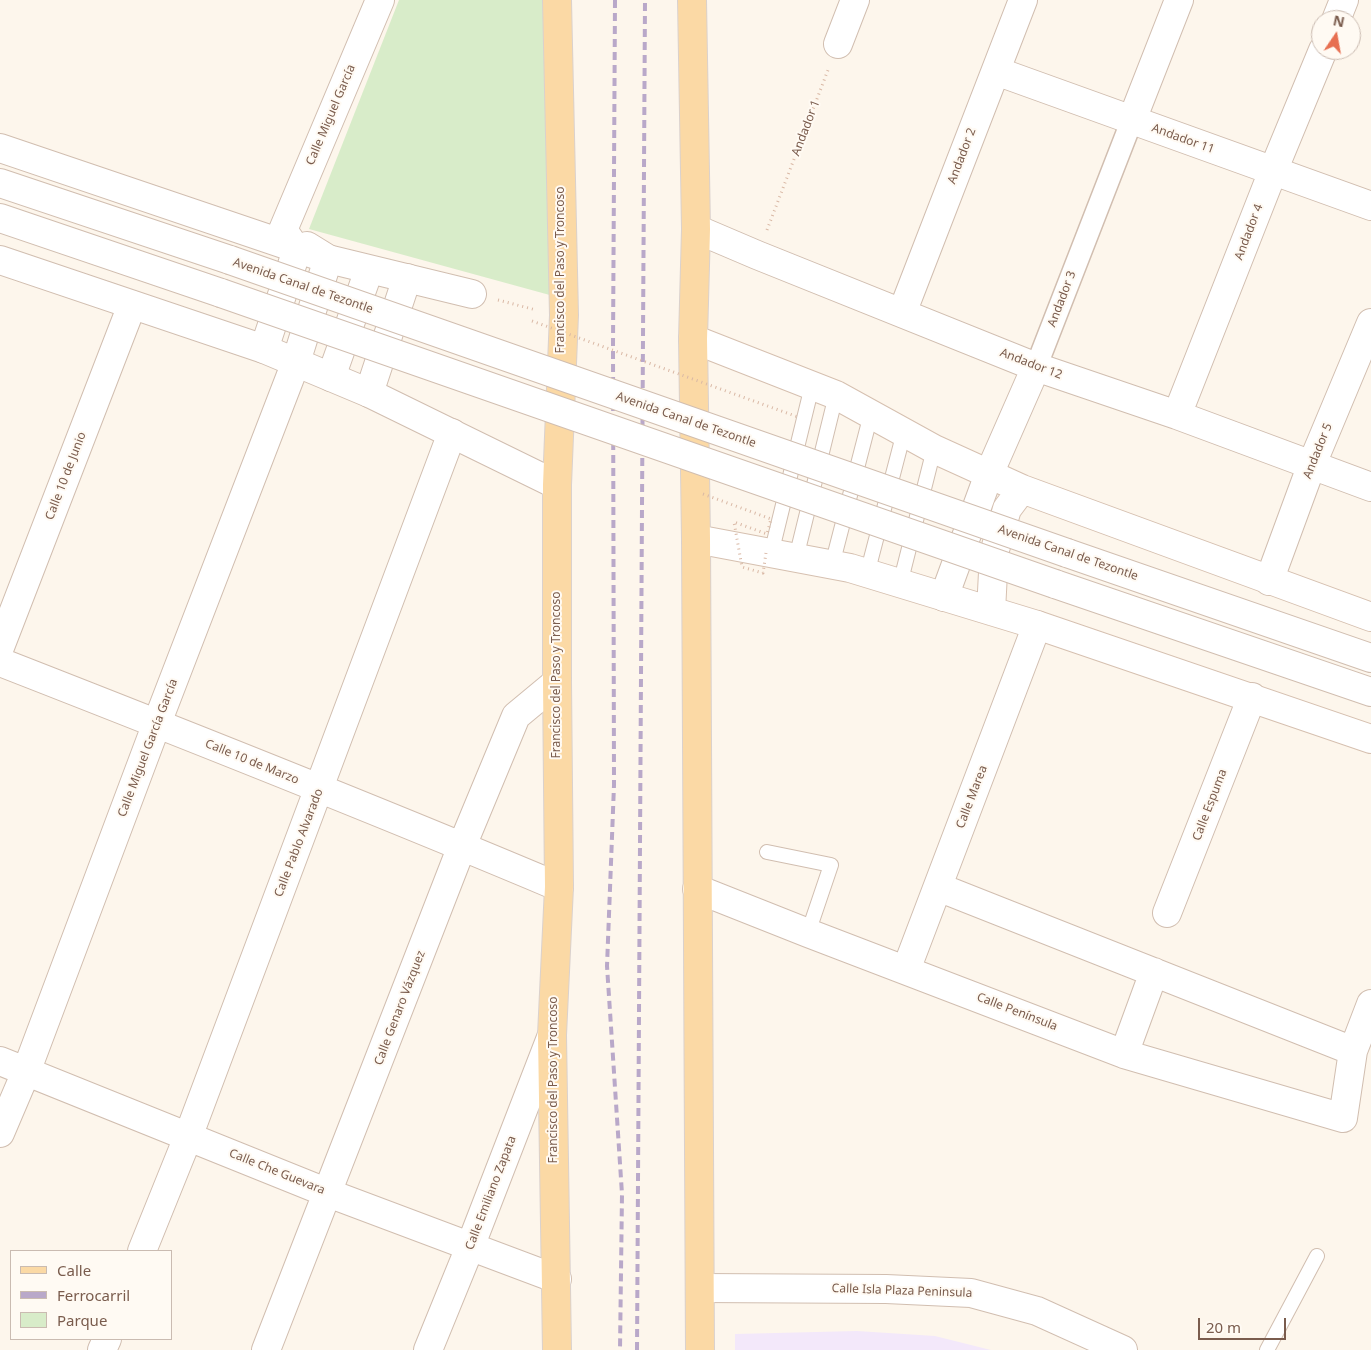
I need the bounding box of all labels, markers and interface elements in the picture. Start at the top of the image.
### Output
north arrow [1311,10,1361,60]
text: N [1331,10,1347,31]
street label: Calle Miguel García [303,63,359,167]
street label: Andador 1 [789,98,823,158]
street label: Andador 11 [1150,121,1216,157]
street label: Andador 2 [945,126,979,186]
street label: Francisco del Paso y Troncoso [554,186,568,354]
street label: Andador 4 [1232,202,1266,262]
street label: Avenida Canal de Tezontle [231,255,375,317]
street label: Andador 3 [1045,269,1079,329]
street label: Andador 12 [998,346,1064,382]
street label: Avenida Canal de Tezontle [614,389,758,451]
street label: Andador 5 [1300,421,1336,481]
street label: Calle 10 de Junio [43,430,89,522]
street label: Avenida Canal de Tezontle [996,522,1140,584]
street label: Francisco del Paso y Troncoso [550,591,564,759]
street label: Calle Miguel García García [115,677,181,819]
street label: Calle 10 de Marzo [203,737,301,787]
street label: Calle Marea [953,764,991,830]
street label: Calle Espuma [1190,767,1230,843]
street label: Calle Pablo Alvarado [272,787,326,899]
street label: Calle Genaro Vázquez [371,949,429,1067]
street label: Calle Península [975,990,1059,1034]
street label: Francisco del Paso y Troncoso [547,996,561,1164]
street label: Calle Emiliano Zapata [463,1134,519,1252]
street label: Calle Che Guevara [227,1146,327,1198]
legend [10,1250,172,1340]
text: Calle [57,1260,91,1280]
street label: Calle Isla Plaza Peninsula [831,1281,973,1301]
text: Ferrocarril [57,1285,130,1305]
scale bar [1201,1308,1288,1340]
text: Parque [57,1310,107,1330]
text: 20 m [1206,1317,1241,1337]

